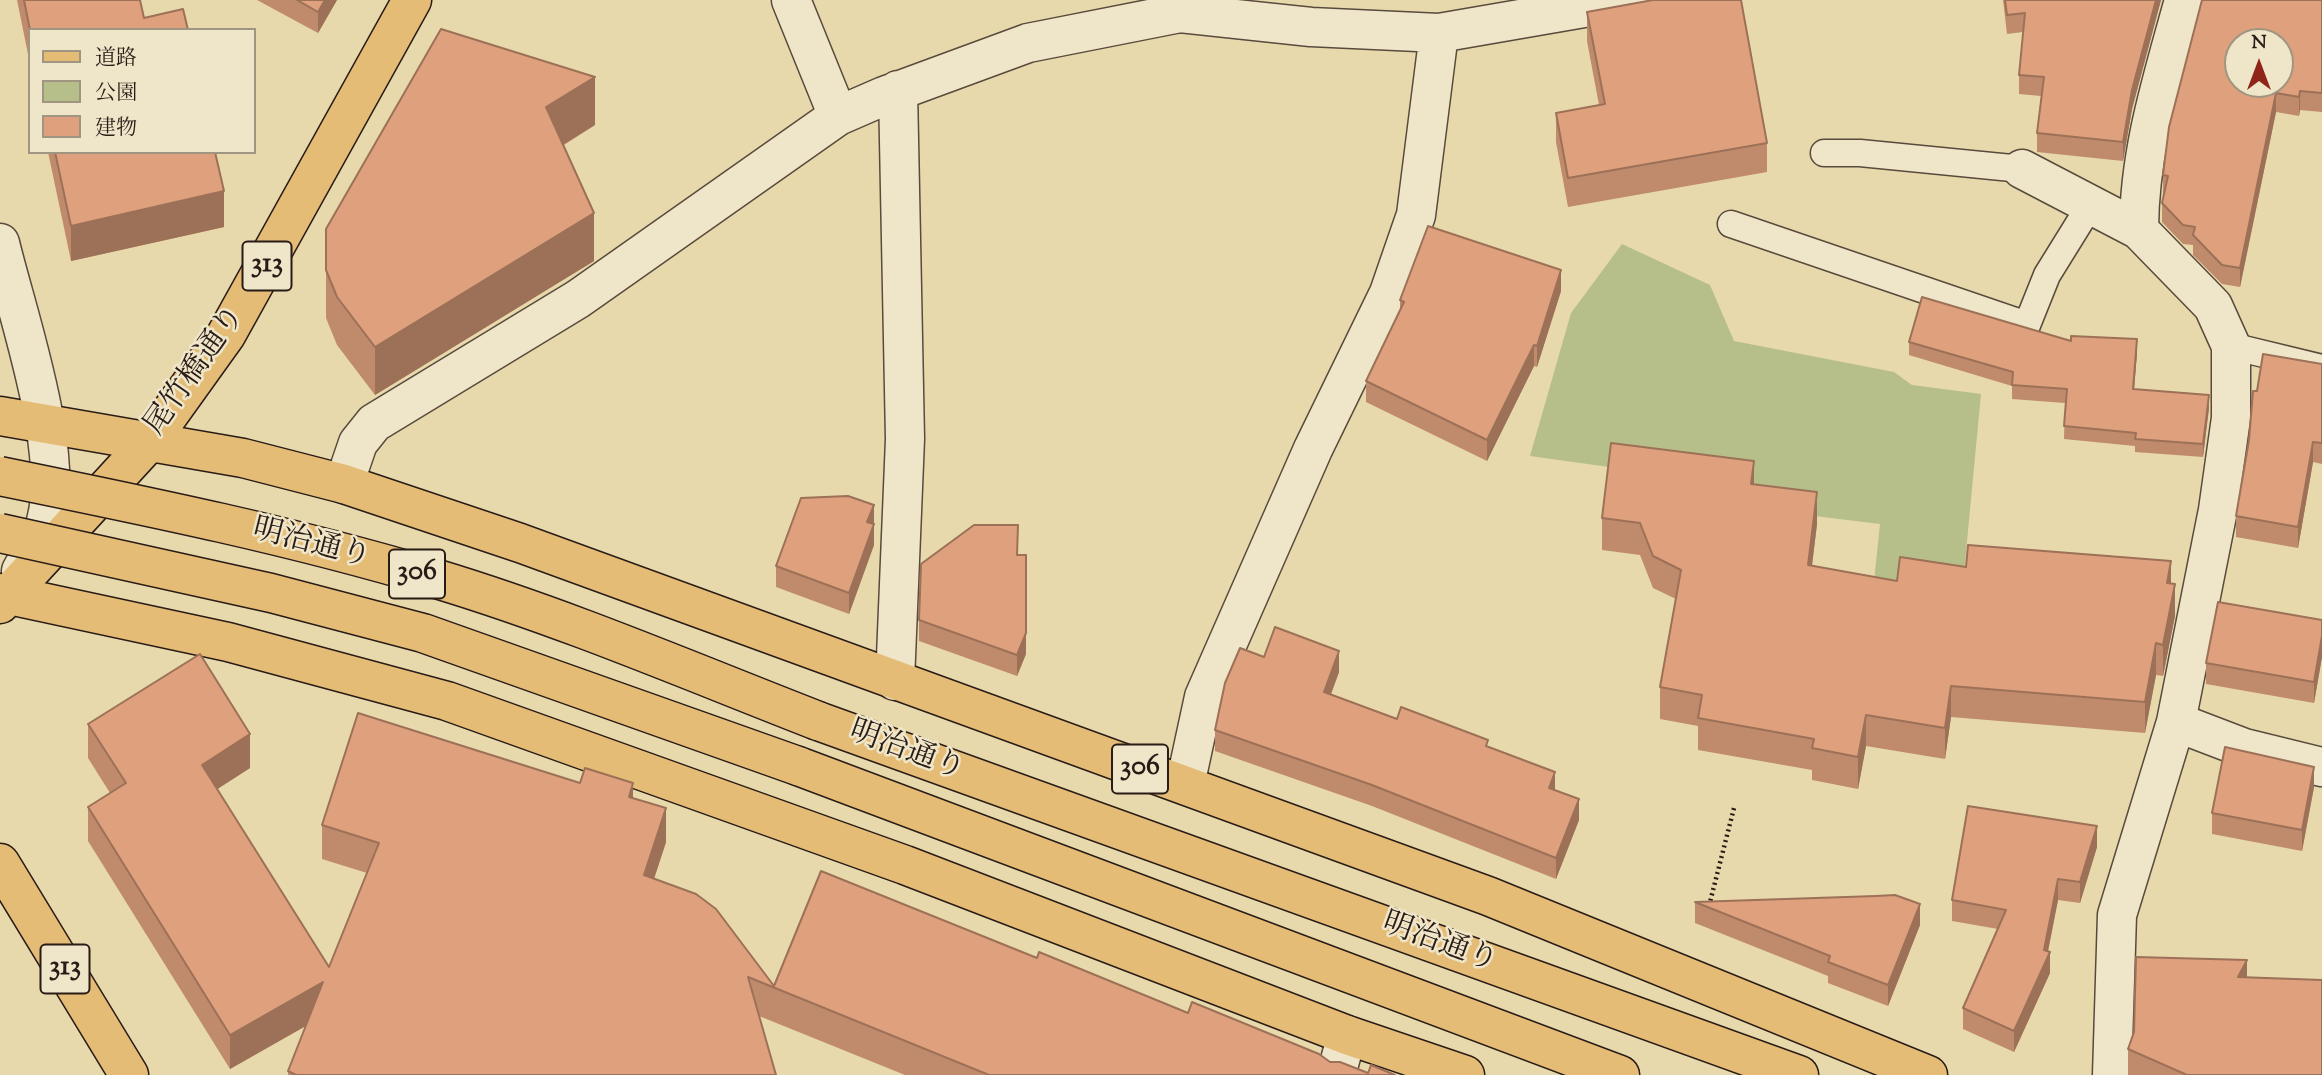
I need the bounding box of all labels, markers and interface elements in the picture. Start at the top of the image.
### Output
legend [28,28,256,154]
north arrow [2224,28,2294,98]
text: N [2251,30,2267,57]
text: 道路 [95,44,137,74]
text: 公園 [95,79,137,109]
text: 建物 [95,114,137,144]
road number: 313 [243,242,292,290]
street label: 尾竹橋通り [139,300,255,444]
street label: 明治通り [248,514,374,578]
road number: 306 [389,550,445,598]
street label: 明治通り [843,716,969,790]
road number: 306 [1112,744,1168,794]
street label: 明治通り [1376,908,1502,982]
road number: 313 [41,944,90,993]

